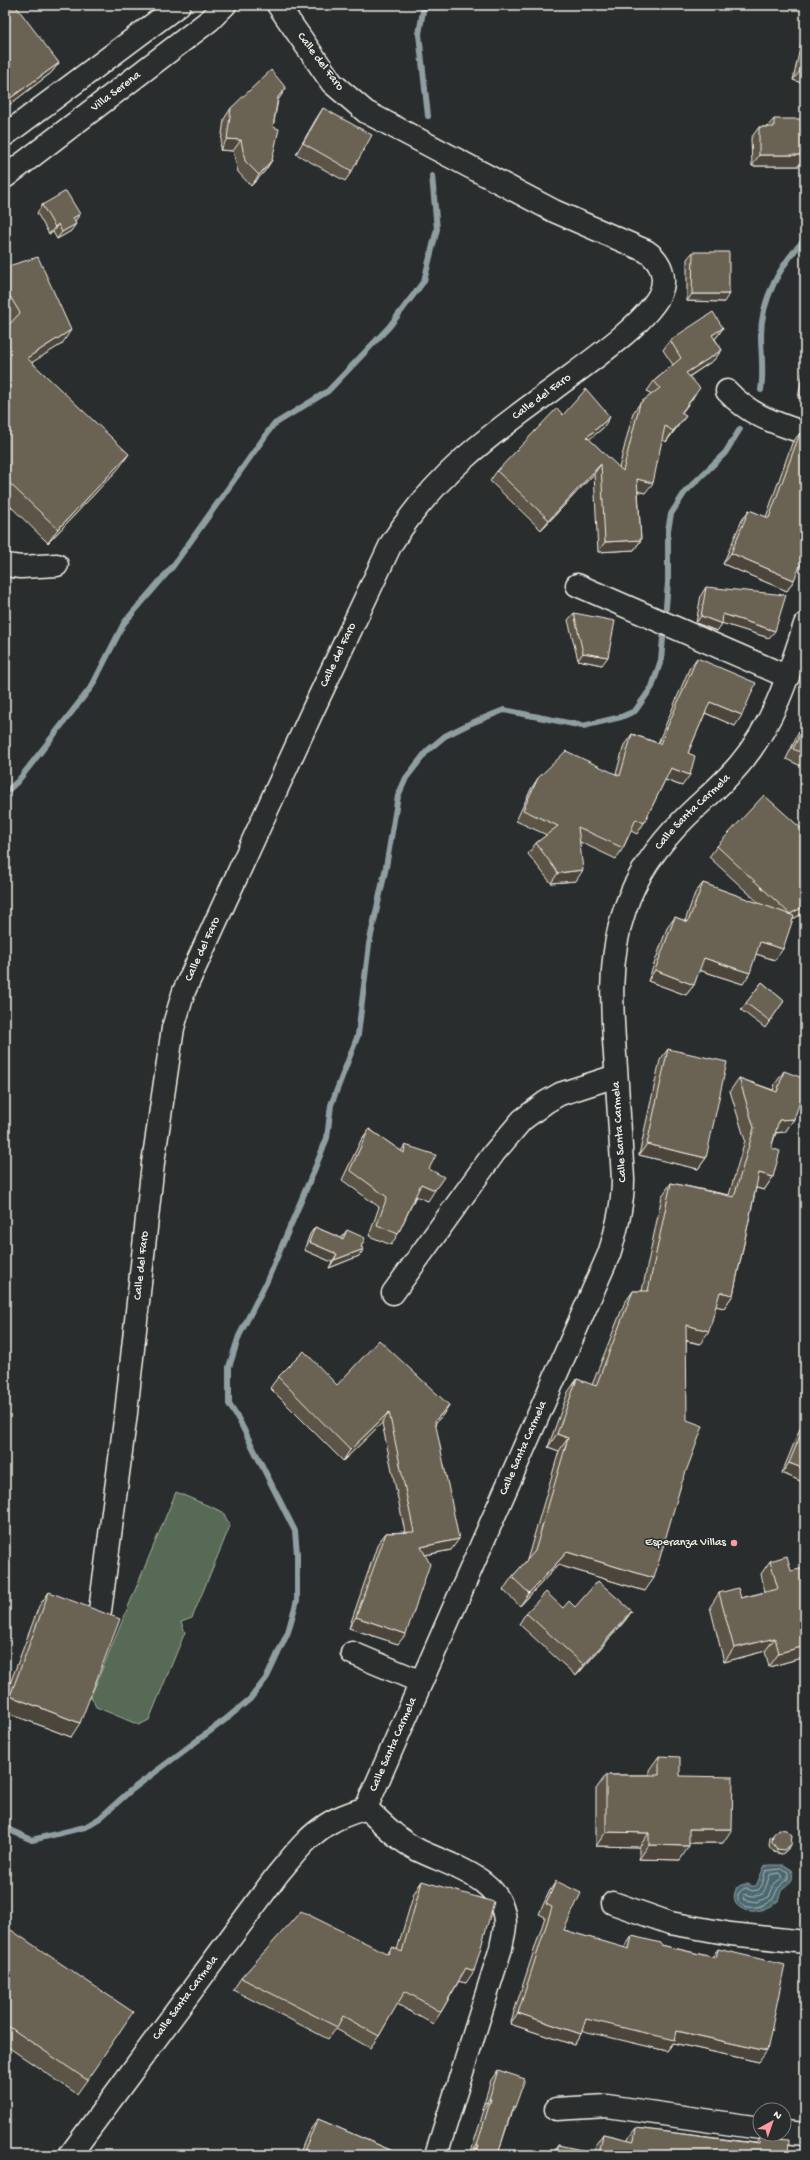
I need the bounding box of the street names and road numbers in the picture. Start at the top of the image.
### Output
street label: Calle del Faro [294,30,346,94]
street label: Villa Serena [88,68,144,116]
street label: Calle del Faro [510,371,574,423]
street label: Calle del Faro [318,621,360,690]
street label: Calle Santa Carmela [652,771,734,853]
street label: Calle del Faro [182,915,224,984]
street label: Calle Santa Carmela [609,1081,631,1183]
street label: Calle del Faro [131,1230,153,1301]
street label: Calle Santa Carmela [497,1399,551,1497]
street label: Calle Santa Carmela [367,1695,421,1794]
street label: Calle Santa Carmela [150,1953,222,2043]

